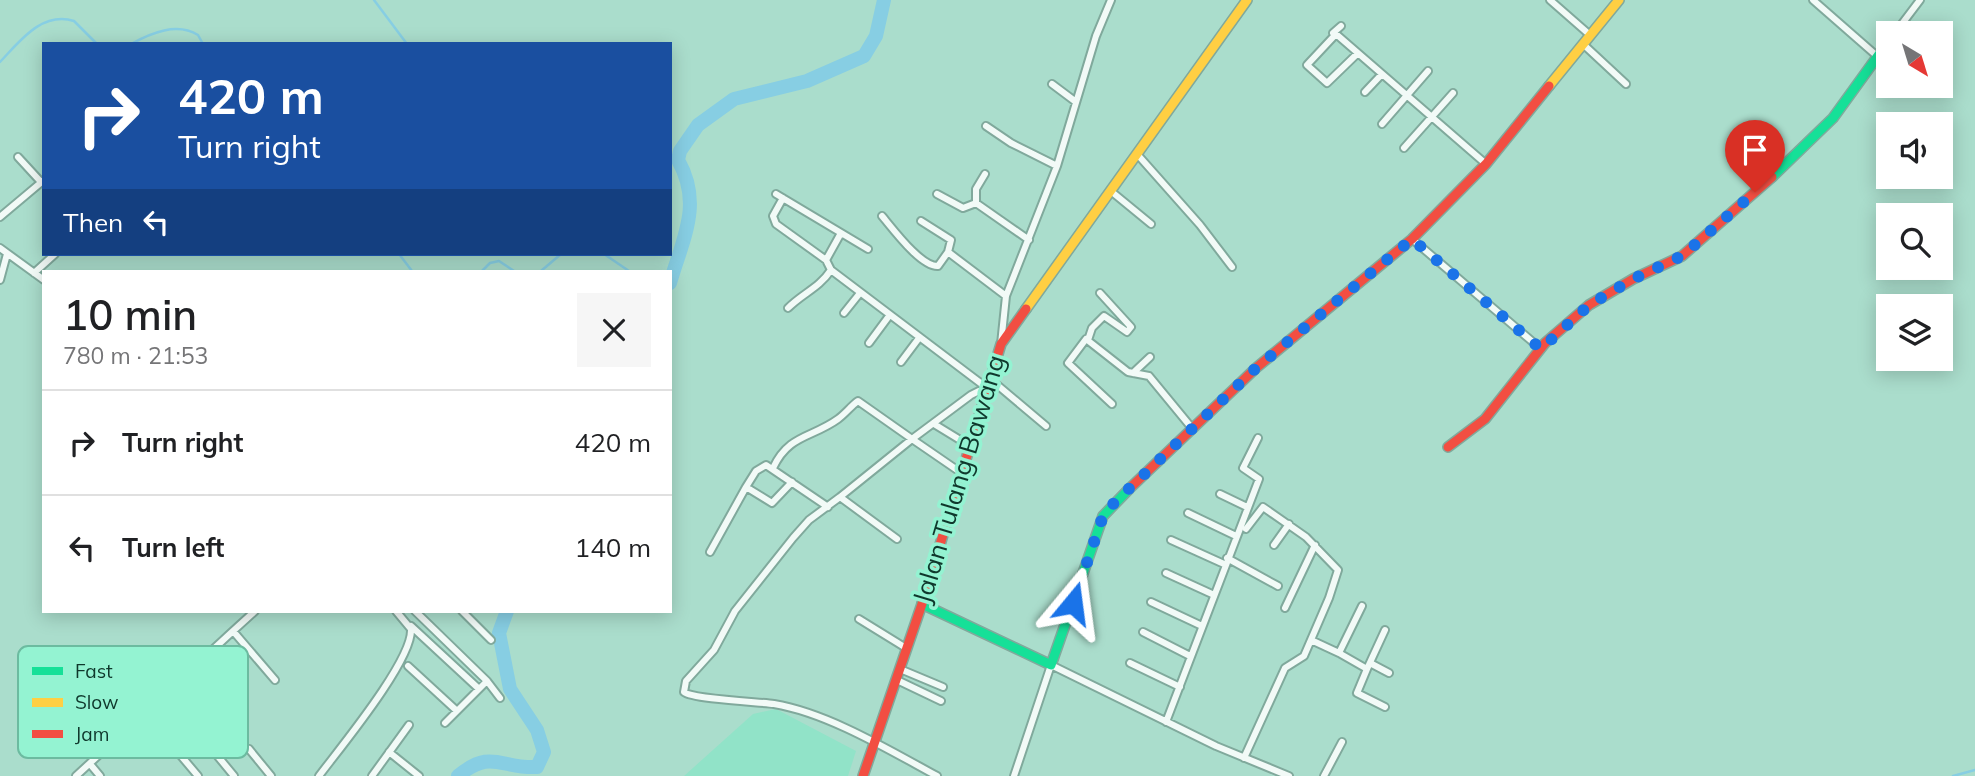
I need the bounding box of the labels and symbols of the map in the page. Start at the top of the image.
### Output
north arrow [1876,21,1953,98]
pin [1725,120,1785,192]
street label: Jalan Tulang Bawang [905,351,1012,607]
position arrow [1036,566,1110,640]
legend [18,646,248,758]
text: Fast [75,659,113,683]
text: Slow [75,690,119,714]
text: Jam [75,722,109,746]

